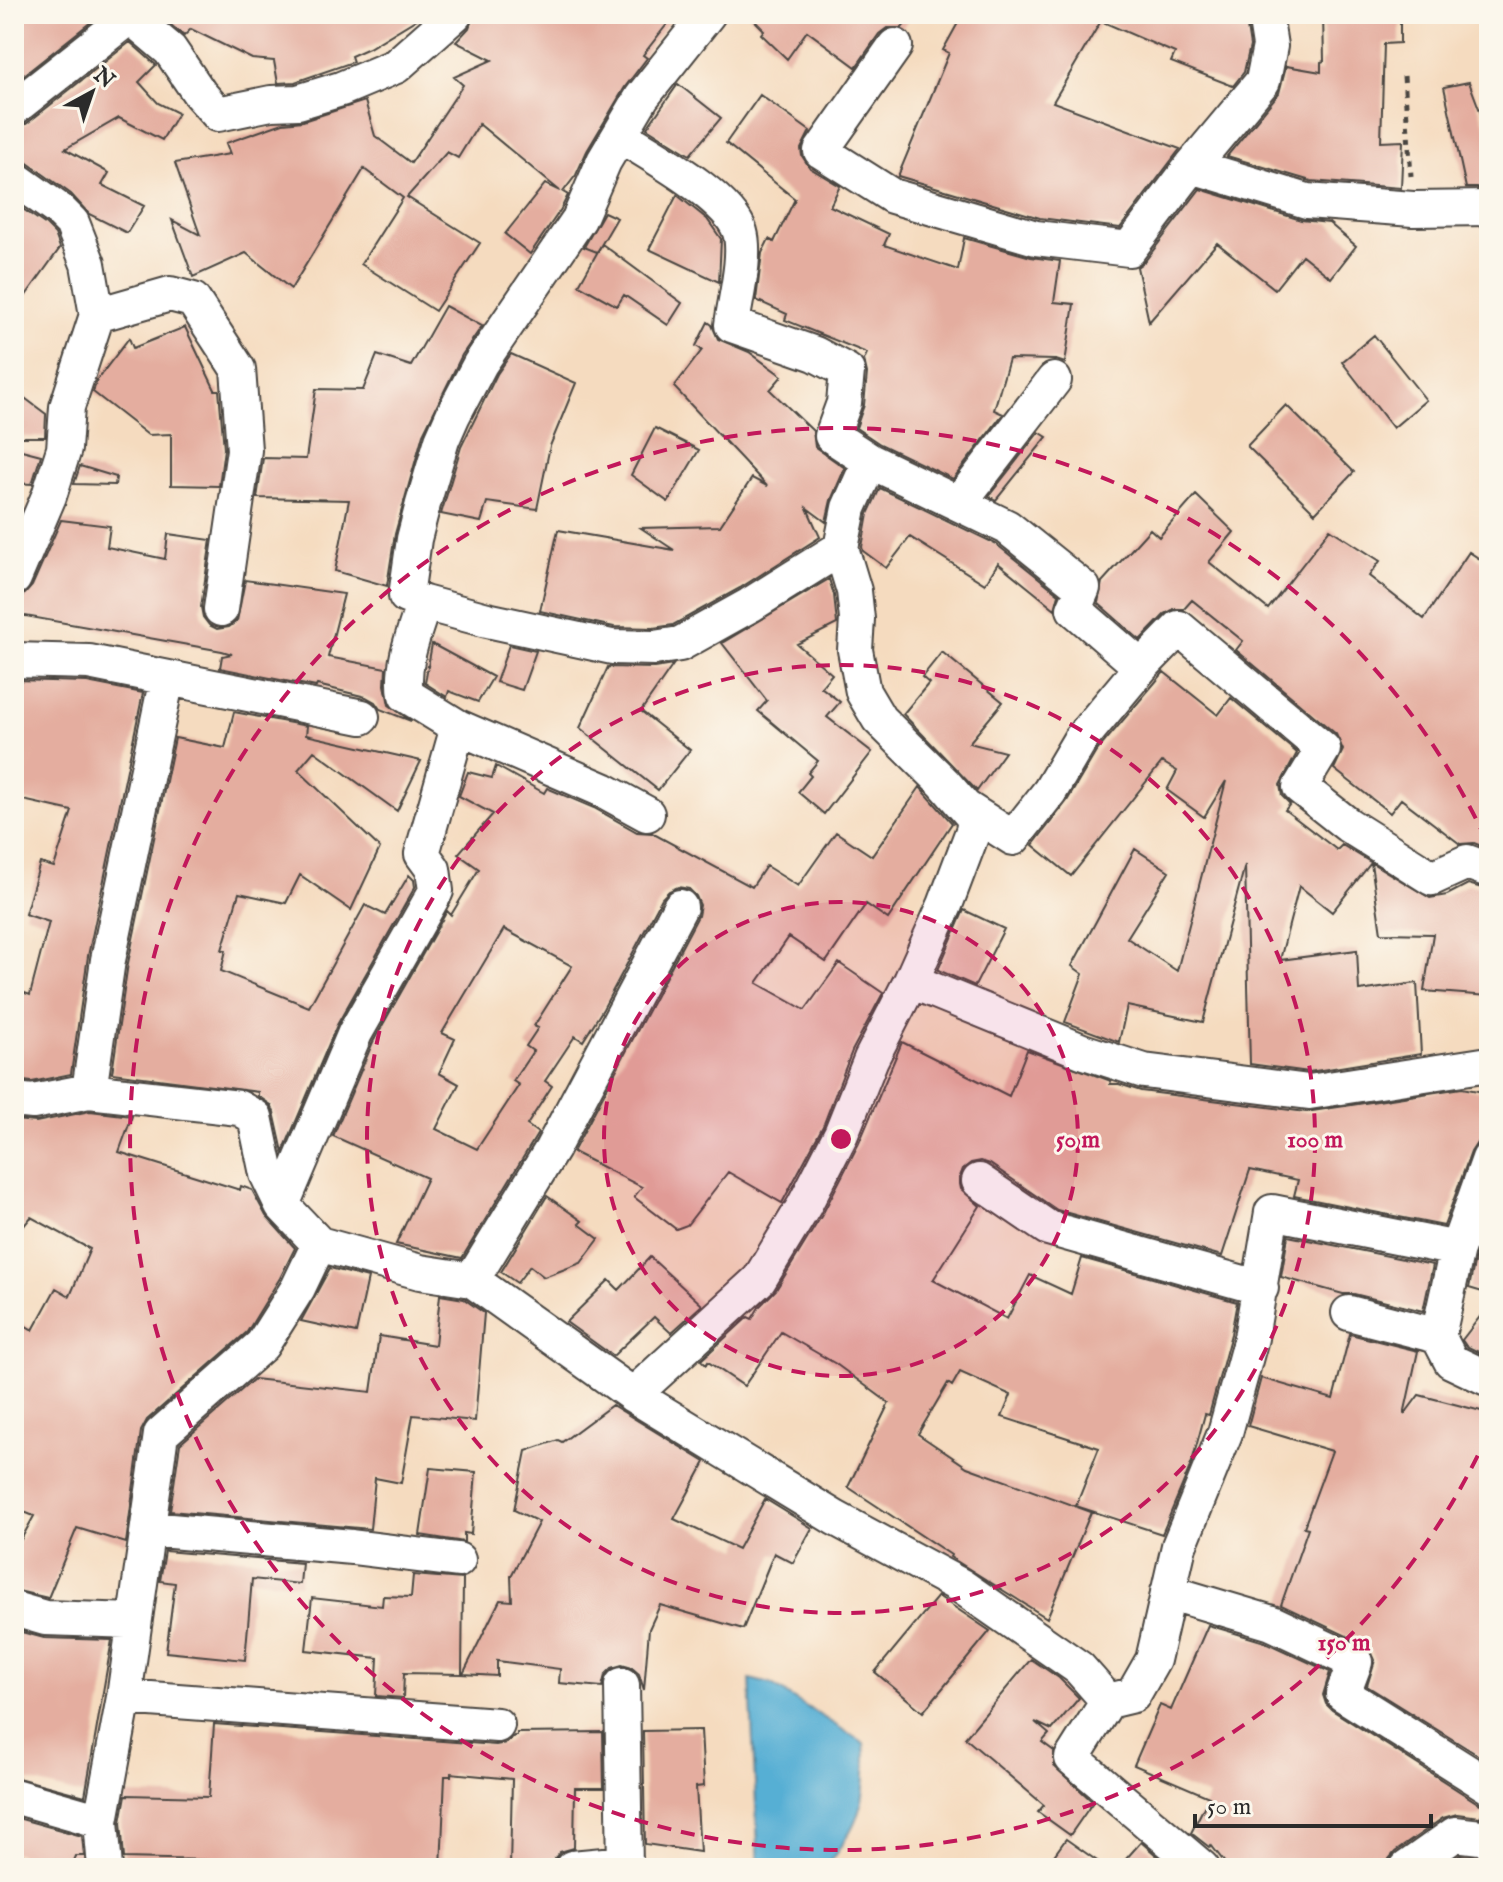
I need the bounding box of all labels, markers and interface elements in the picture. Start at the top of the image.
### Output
north arrow [52,52,132,132]
text: N [87,61,120,95]
centre of rings [827,1125,855,1153]
text: 50 m [1056,1125,1101,1156]
text: 100 m [1287,1125,1344,1156]
text: 150 m [1317,1628,1371,1659]
scale bar [1195,1778,1431,1828]
text: 50 m [1207,1792,1251,1823]

